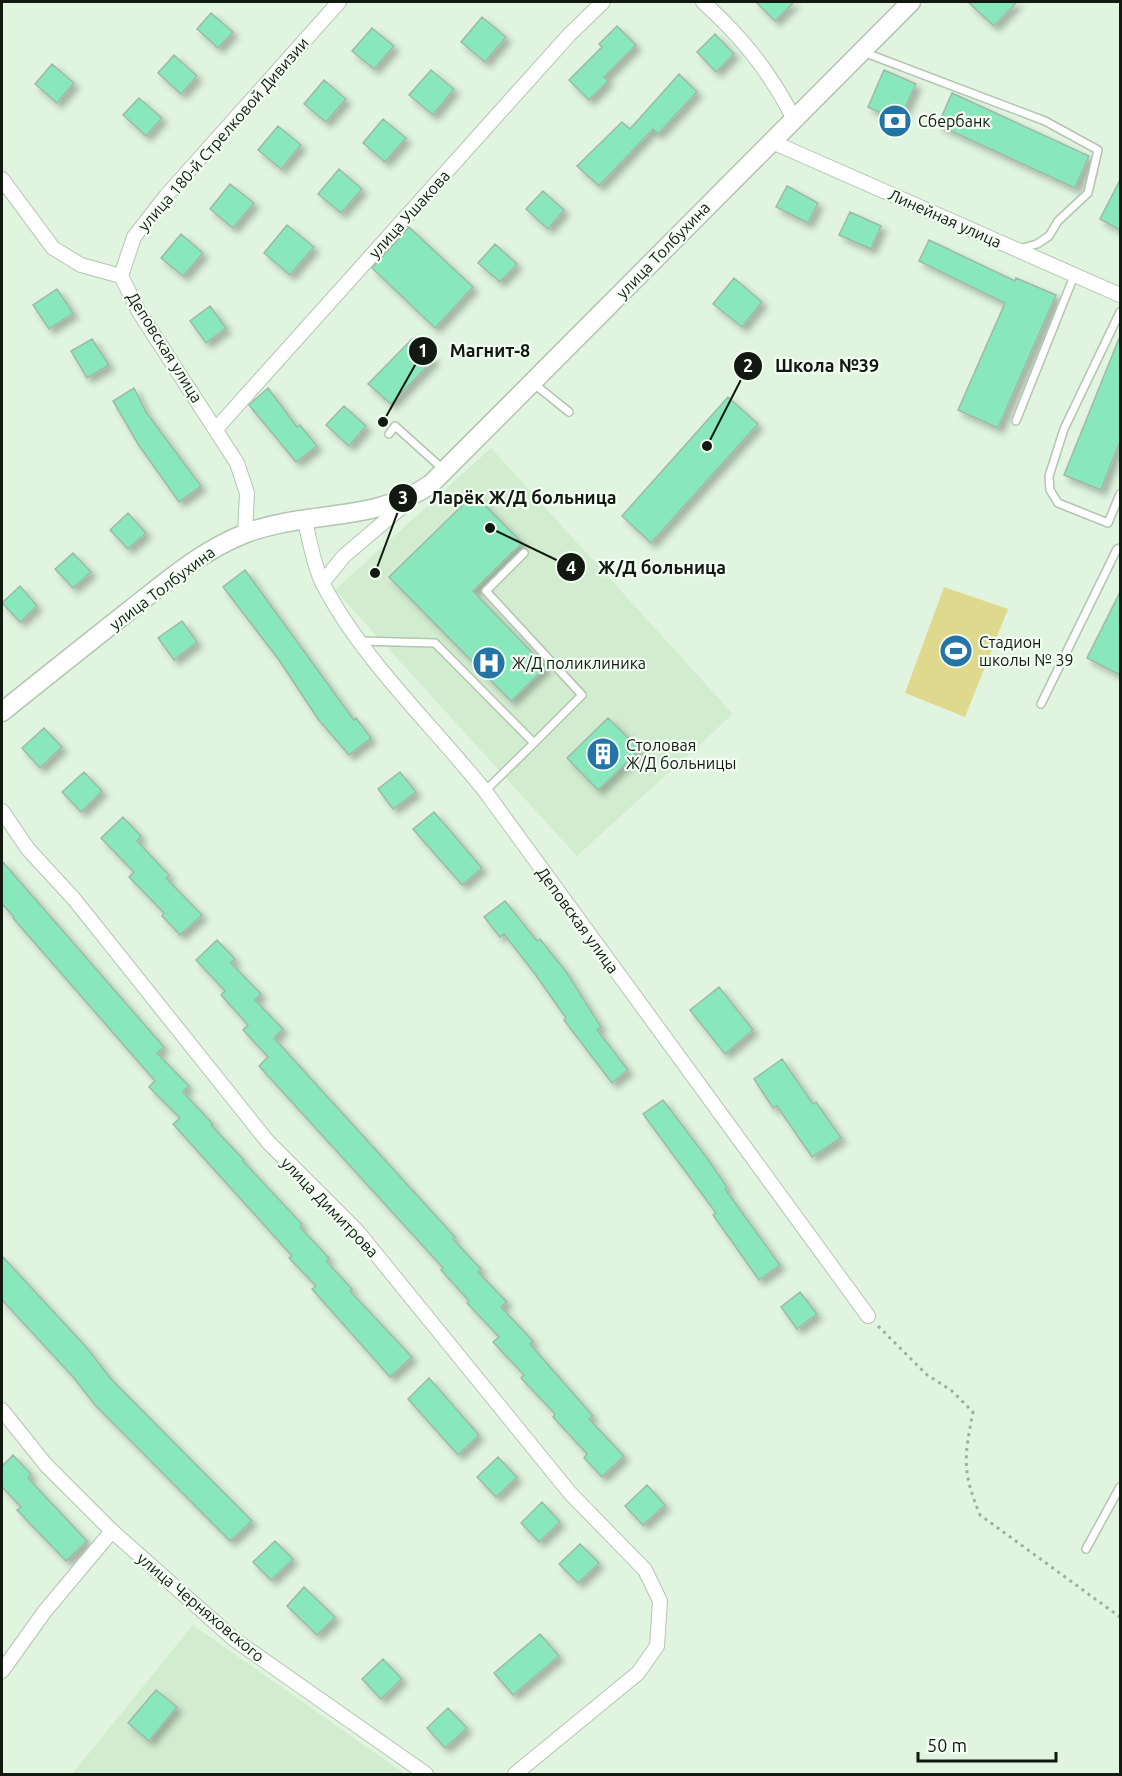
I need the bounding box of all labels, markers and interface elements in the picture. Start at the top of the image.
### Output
street label: улица 180-й Стрелковой Дивизии [134,34,312,234]
bank icon: Сбербанк [877,103,913,139]
place label: Сбербанк [918,112,991,130]
street label: улица Ушакова [365,166,453,262]
street label: Линейная улица [886,185,1004,251]
street label: улица Толбухина [613,198,713,302]
street label: Деповская улица [124,288,206,406]
callout: Магнит-8 [408,333,542,369]
text: 1 [418,340,428,360]
text: Магнит-8 [450,340,530,360]
callout: Школа №39 [733,348,892,384]
text: 2 [743,355,753,375]
text: Школа №39 [775,355,879,375]
callout: Ларёк Ж/Д больница [388,480,629,516]
text: 3 [398,487,408,507]
text: Ларёк Ж/Д больница [429,487,617,507]
street label: улица Толбухина [106,543,218,633]
callout: Ж/Д больница [556,549,738,585]
text: 4 [566,557,576,577]
text: Ж/Д больница [598,557,726,577]
sports icon: Стадион школы № 39 [938,633,974,669]
place label: Стадион школы № 39 [979,633,1074,669]
hospital icon: Ж/Д поликлиника [471,645,507,681]
place label: Ж/Д поликлиника [512,654,646,672]
building icon: Столовая Ж/Д больницы [585,736,621,772]
place label: Столовая Ж/Д больницы [626,736,736,772]
street label: Деповская улица [533,863,623,977]
street label: улица Димитрова [278,1153,382,1261]
street label: улица Черняховского [134,1549,268,1665]
scale bar [918,1725,1056,1763]
text: 50 m [927,1735,967,1755]

